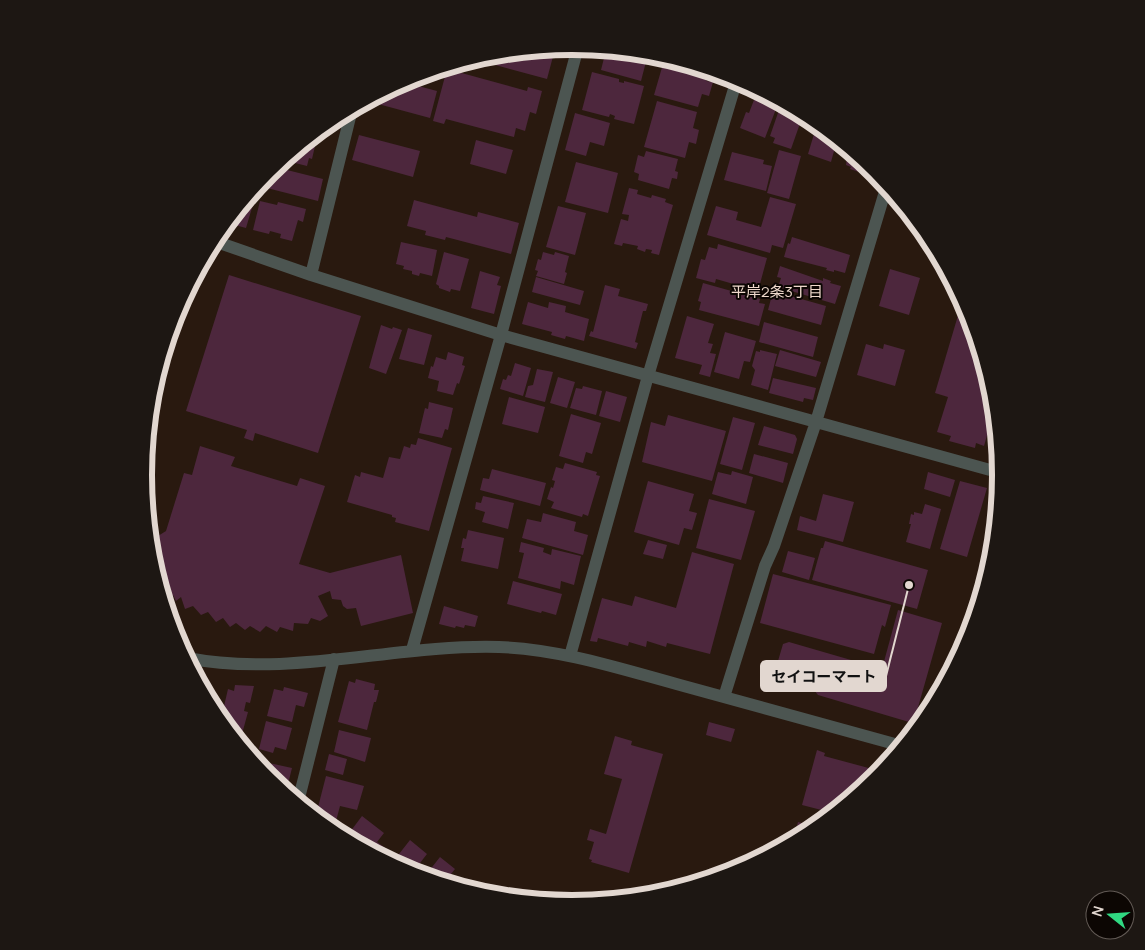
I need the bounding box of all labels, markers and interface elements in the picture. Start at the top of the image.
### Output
district label: 平岸2条3丁目 [731,281,823,302]
callout: セイコーマート [761,661,886,691]
text: セイコーマート [771,666,877,687]
north arrow [1085,890,1135,940]
text: N [1087,903,1108,919]

